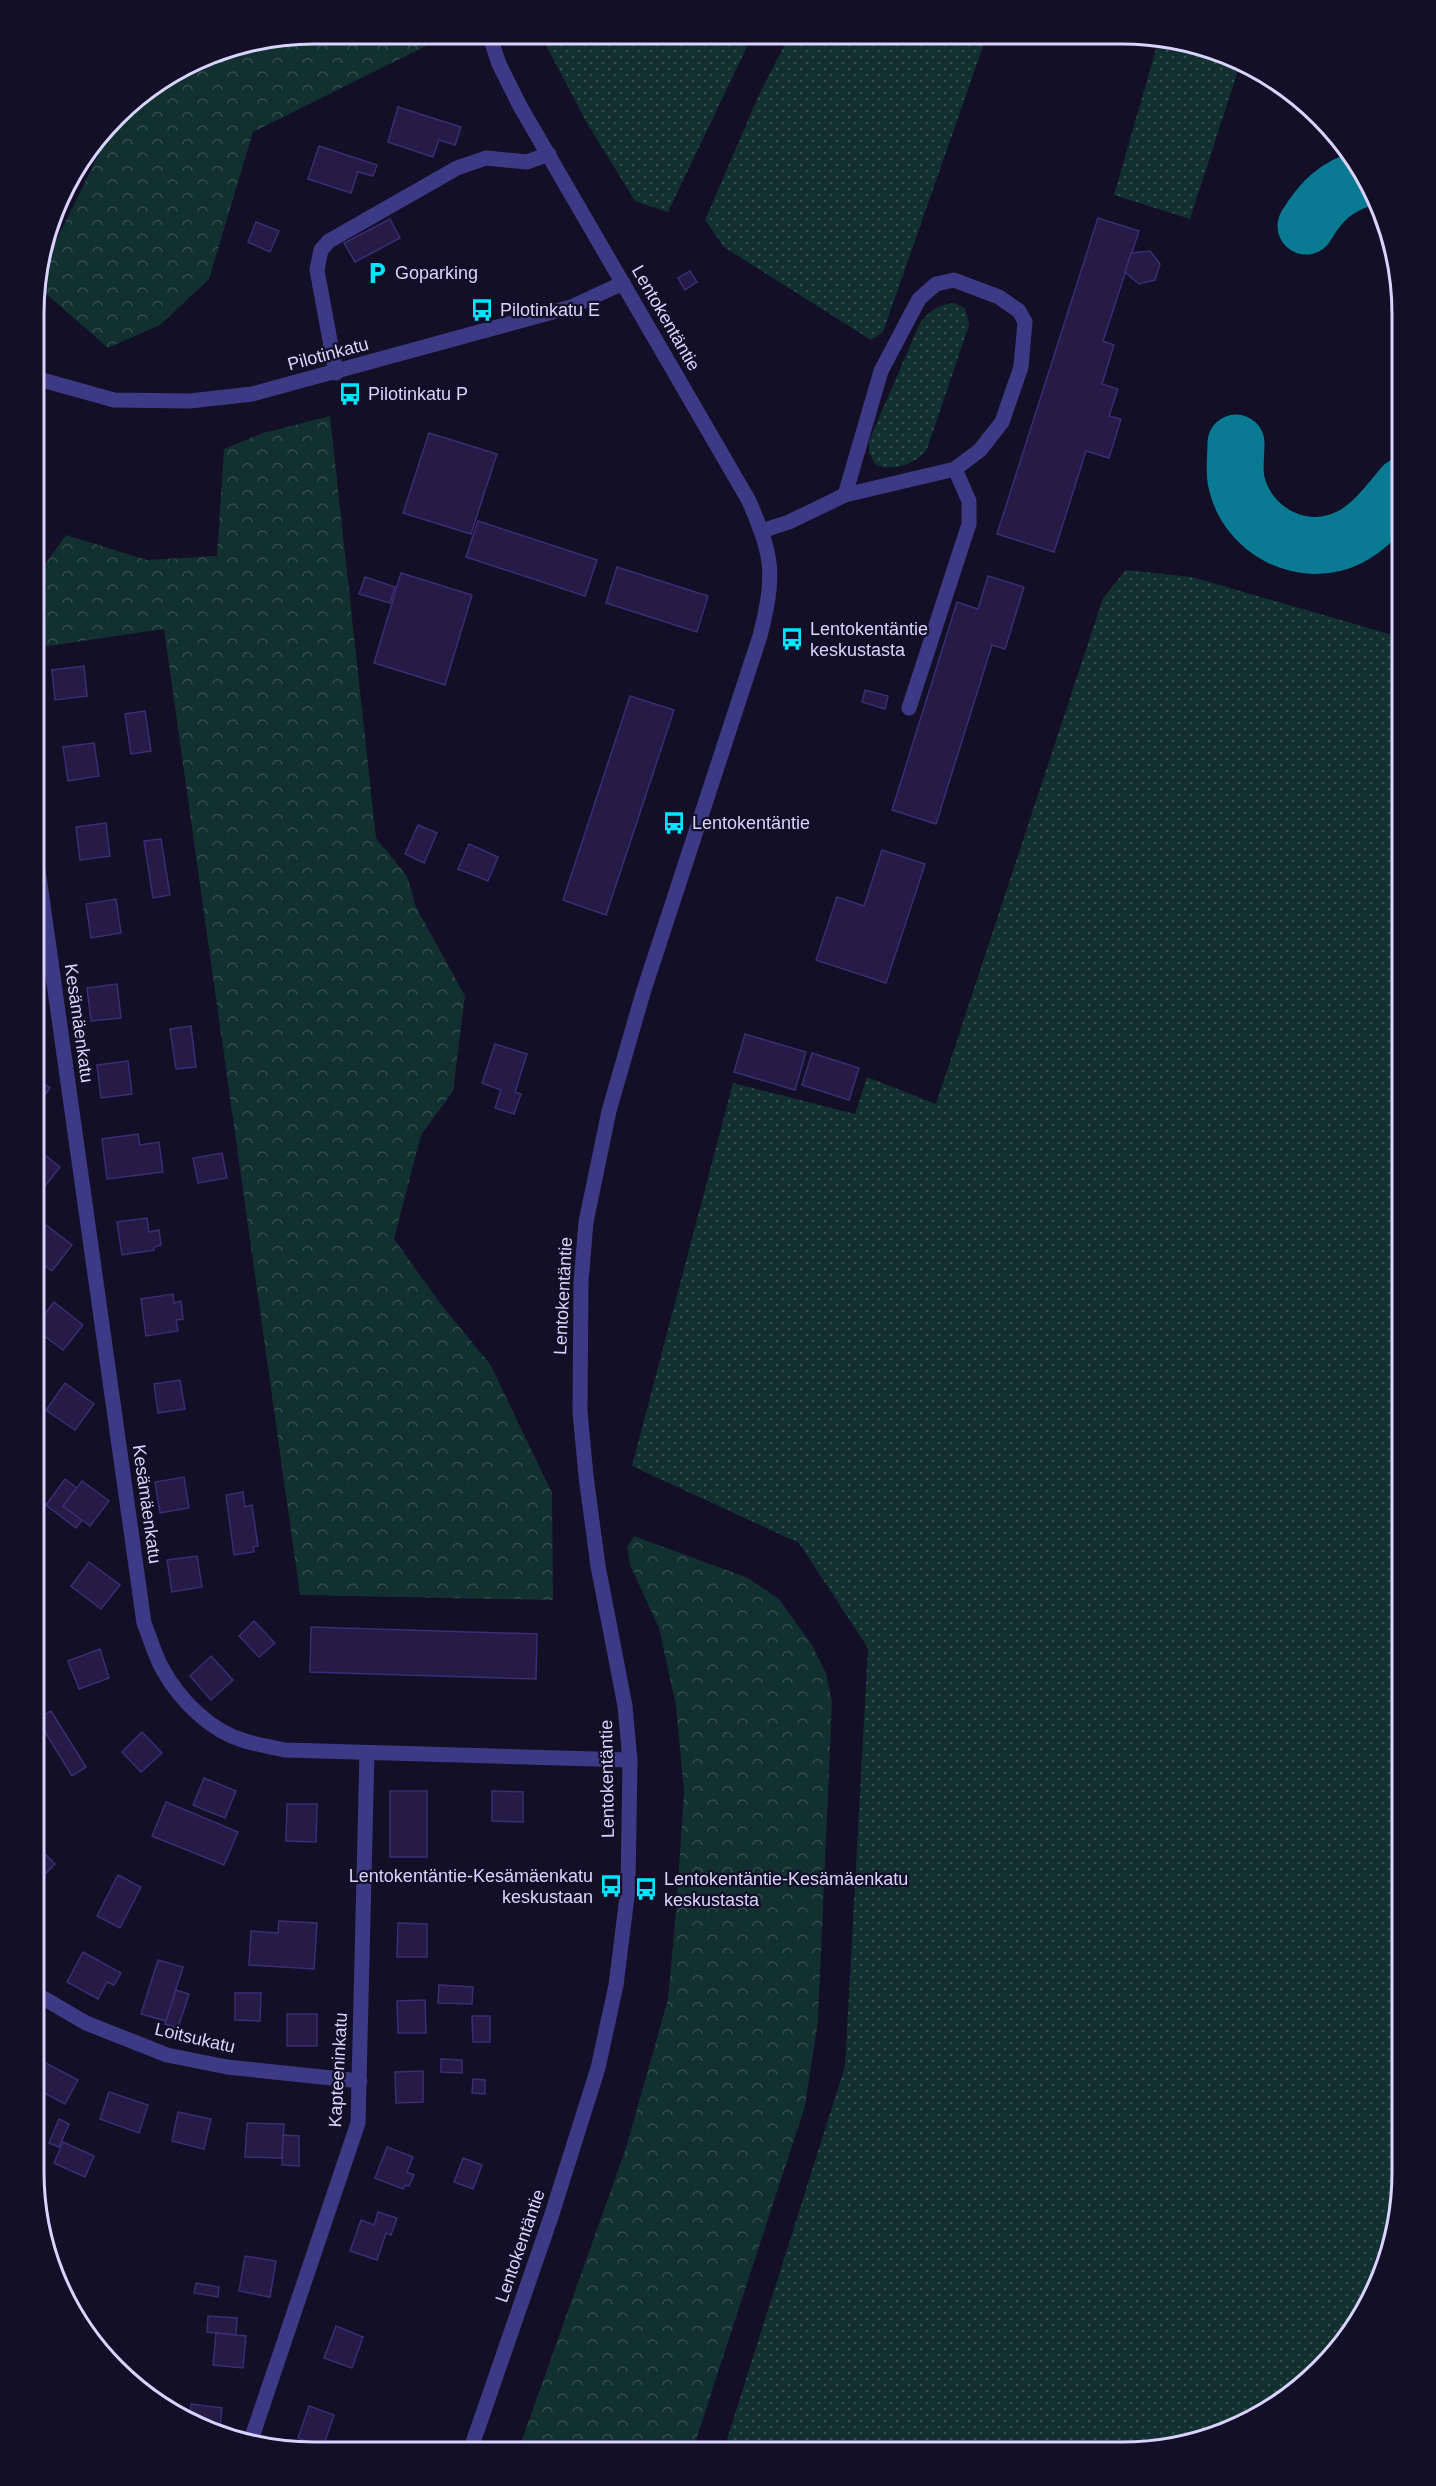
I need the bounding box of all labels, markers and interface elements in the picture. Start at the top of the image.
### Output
parking icon: Goparking [364,260,390,286]
street label: Lentokentäntie [628,262,704,374]
place label: Goparking [395,263,478,283]
bus stop icon: Pilotinkatu E [469,297,495,323]
place label: Pilotinkatu E [500,300,600,320]
street label: Pilotinkatu [285,334,371,374]
bus stop icon: Pilotinkatu P [337,381,363,407]
place label: Pilotinkatu P [368,384,468,404]
place label: Lentokentäntie keskustasta [810,619,928,660]
bus stop icon: Lentokentäntie keskustasta [779,626,805,652]
bus stop icon: Lentokentäntie [661,810,687,836]
place label: Lentokentäntie [692,813,810,833]
street label: Kesämäenkatu [61,962,97,1084]
street label: Lentokentäntie [550,1237,576,1355]
street label: Kesämäenkatu [129,1443,165,1565]
street label: Lentokentäntie [596,1720,618,1838]
place label: Lentokentäntie-Kesämäenkatu keskustaan [349,1866,593,1907]
place label: Lentokentäntie-Kesämäenkatu keskustasta [664,1869,908,1910]
bus stop icon: Lentokentäntie-Kesämäenkatu keskustaan [598,1873,624,1899]
bus stop icon: Lentokentäntie-Kesämäenkatu keskustasta [633,1876,659,1902]
street label: Kapteeninkatu [325,2012,351,2128]
street label: Loitsukatu [153,2019,237,2057]
street label: Lentokentäntie [491,2187,549,2305]

